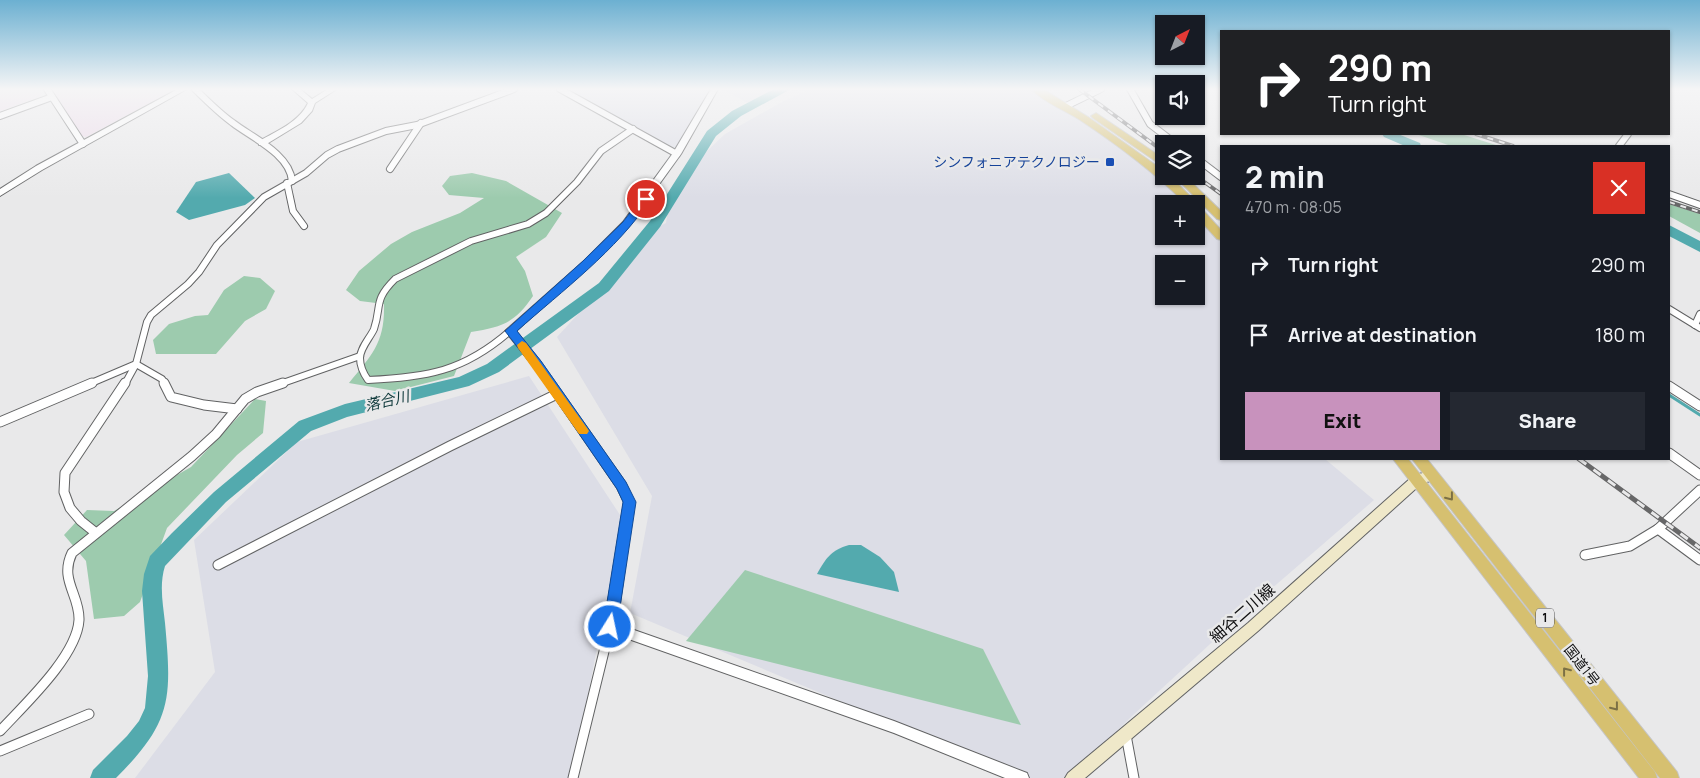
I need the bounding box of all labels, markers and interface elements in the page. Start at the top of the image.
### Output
north arrow [1155,15,1205,65]
map controls [1155,15,1205,305]
text: 290 m [1328,44,1432,92]
icon: right [1245,50,1310,115]
button: sound [1155,75,1205,125]
text: Turn right [1328,89,1426,119]
button: layers [1155,135,1205,185]
place label: シンフォニアテクノロジー [933,152,1100,171]
marker: シンフォニアテクノロジー [1104,156,1116,168]
text: 2 min [1245,156,1325,197]
button: close [1593,162,1645,214]
pin [625,178,667,220]
icon: arrive [632,185,660,213]
button: + [1155,195,1205,245]
text: 470 m · 08:05 [1245,196,1342,218]
icon: right [1245,251,1273,279]
text: Turn right [1288,252,1378,278]
text: 290 m [1591,252,1645,278]
button: − [1155,255,1205,305]
icon: arrive [1245,321,1273,349]
text: Arrive at destination [1288,322,1477,348]
text: 180 m [1595,322,1645,348]
water label: 落合川 [363,385,413,416]
button: Exit [1245,392,1440,450]
button: Share [1450,392,1645,450]
one-way arrow [1444,491,1452,500]
street label: 細谷二川線 [1205,578,1279,648]
position arrow [583,600,635,652]
road number: 1 [1536,608,1554,628]
street label: 国道1号 [1560,640,1604,689]
one-way arrow [1562,667,1571,676]
one-way arrow [1610,701,1618,710]

